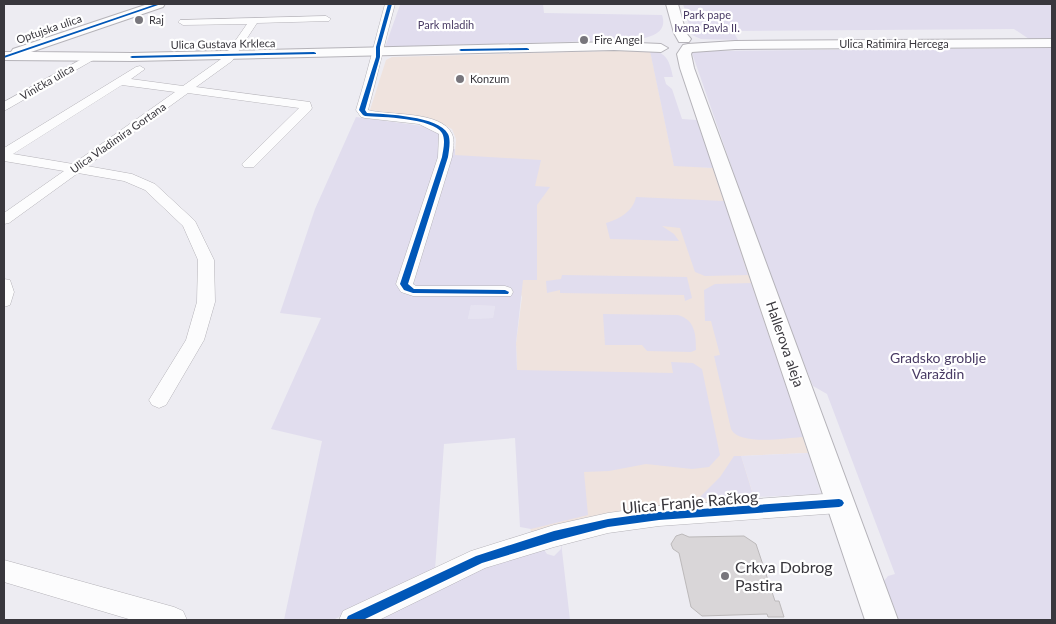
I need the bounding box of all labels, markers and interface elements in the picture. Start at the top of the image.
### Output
park label: Park pape Ivana Pavla II. [674,8,740,34]
street label: Optujska ulica [14,11,83,46]
place label: Raj [149,13,164,26]
marker: Raj [133,14,145,26]
park label: Park mladih [418,18,474,31]
place label: Fire Angel [594,33,642,46]
marker: Fire Angel [578,34,590,46]
street label: Ulica Gustava Krkleca [171,36,275,51]
street label: Ulica Ratimira Hercega [839,37,949,50]
street label: Vinička ulica [17,61,76,102]
place label: Konzum [470,72,509,85]
marker: Konzum [454,73,466,85]
street label: Ulica Vladimira Gortana [67,100,168,176]
street label: Hallerova aleja [763,299,808,389]
park label: Gradsko groblje Varaždin [890,349,986,382]
street label: Ulica Franje Račkog [621,486,759,517]
place label: Crkva Dobrog Pastira [735,557,833,594]
marker: Crkva Dobrog Pastira [719,570,731,582]

